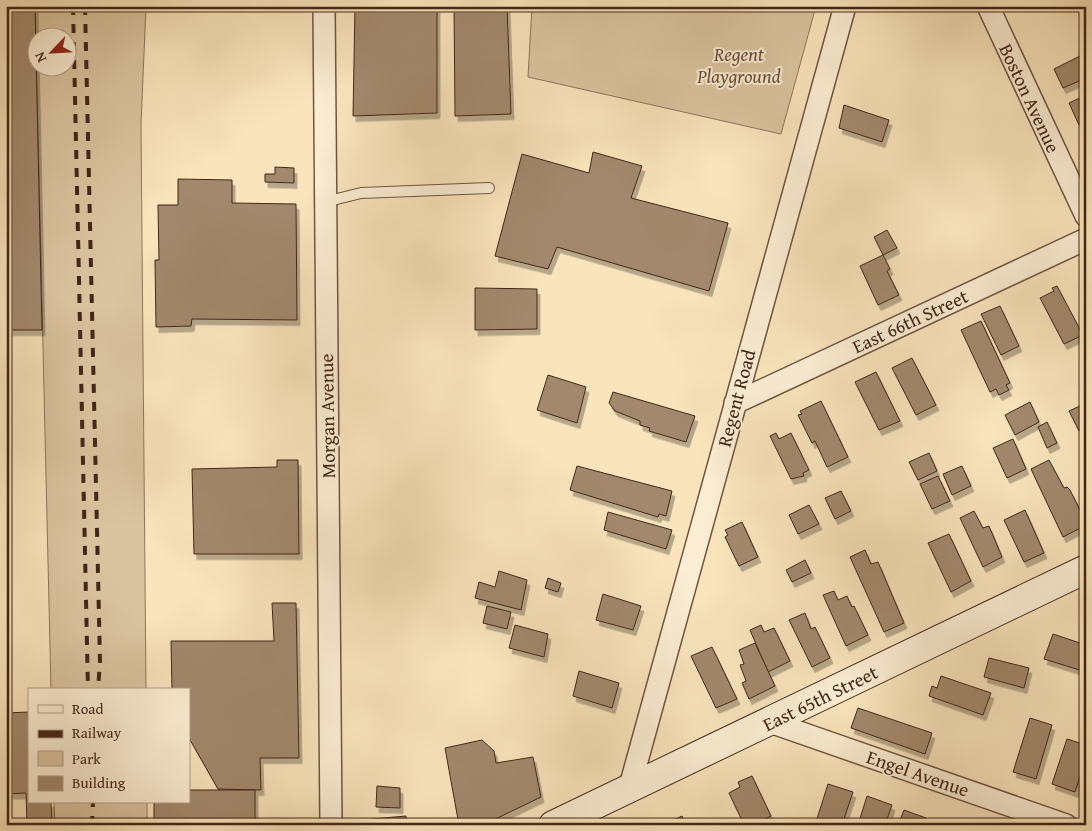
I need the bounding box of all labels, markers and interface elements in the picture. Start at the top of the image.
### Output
north arrow [28,28,78,78]
street label: Boston Avenue [992,39,1068,157]
park label: Regent Playground [696,40,781,90]
text: N [29,48,51,66]
street label: East 66th Street [847,282,973,360]
street label: Regent Road [710,345,763,450]
street label: Morgan Avenue [312,353,342,479]
street label: East 65th Street [758,658,883,738]
legend [28,688,190,804]
text: Road [72,698,103,719]
text: Railway [72,722,122,743]
street label: Engel Avenue [863,742,973,804]
text: Park [72,748,101,769]
text: Building [72,772,126,793]

